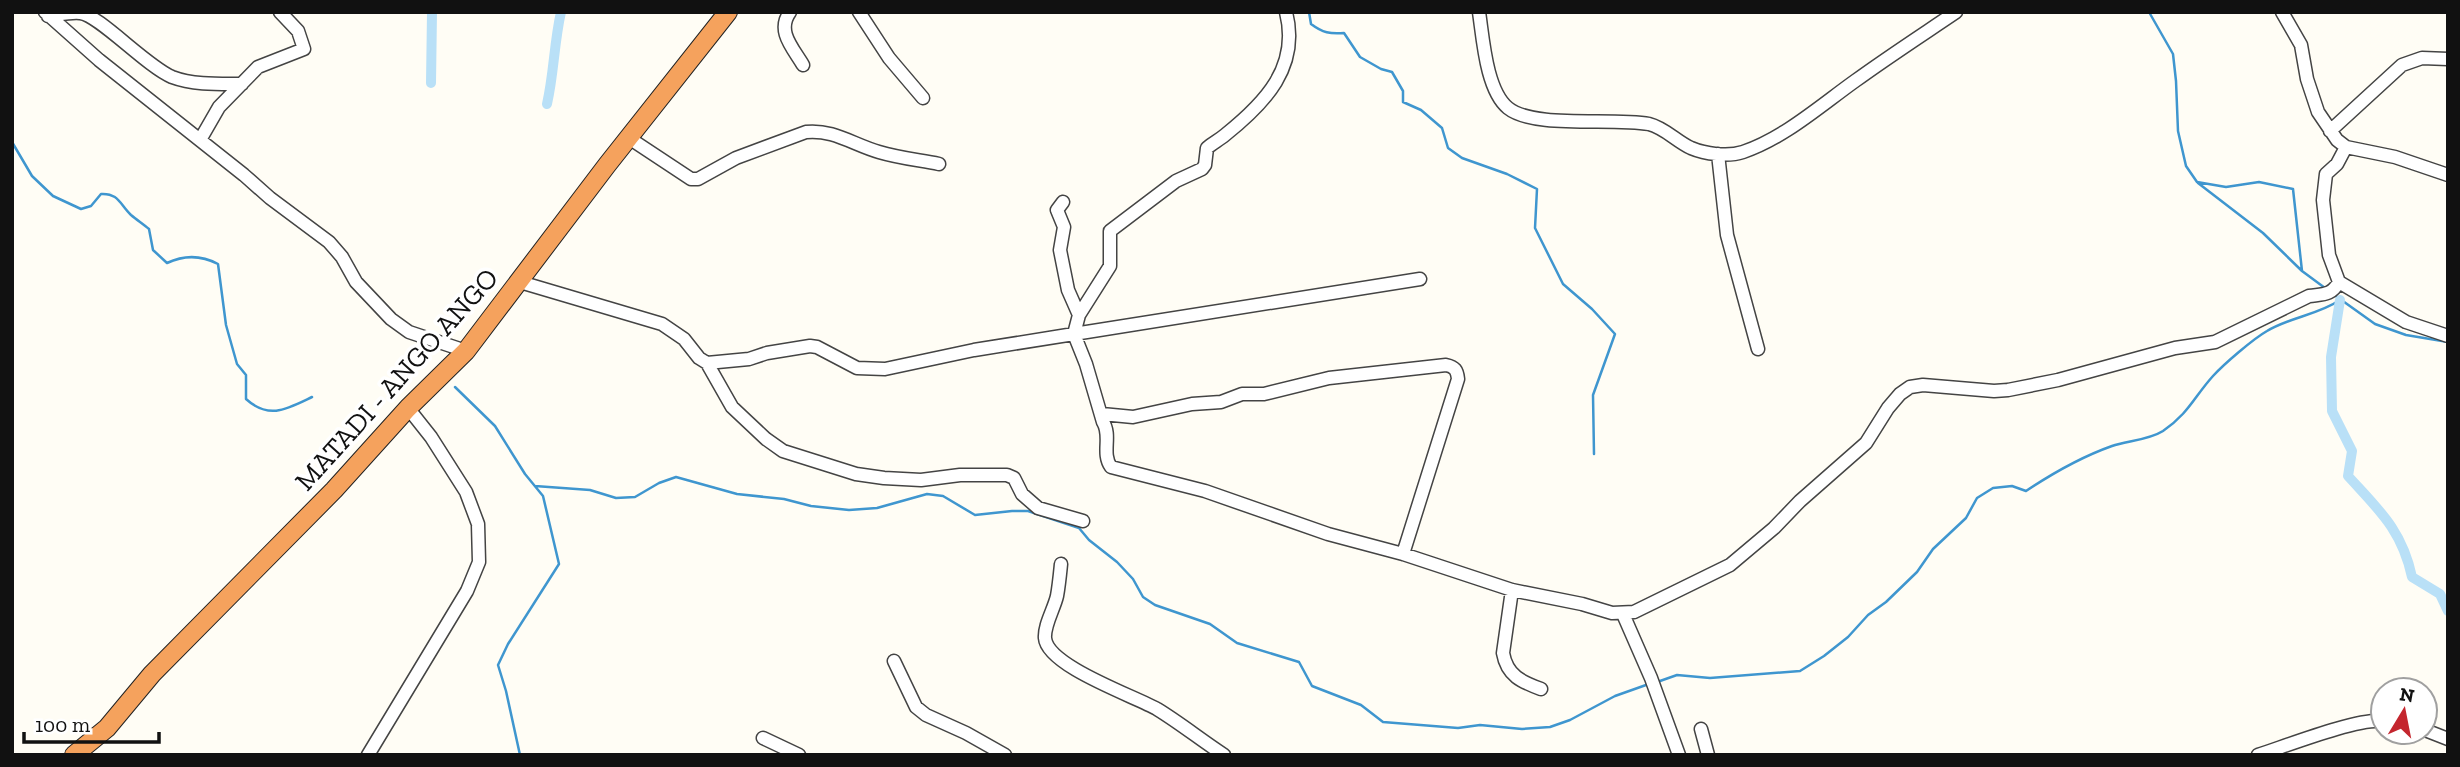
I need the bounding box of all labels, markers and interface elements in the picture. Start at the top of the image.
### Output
street label: MATADI - ANGO ANGO [288,262,505,497]
north arrow [2369,676,2439,746]
text: N [2398,682,2416,707]
scale bar [24,700,159,744]
text: 100 m [35,712,90,737]

